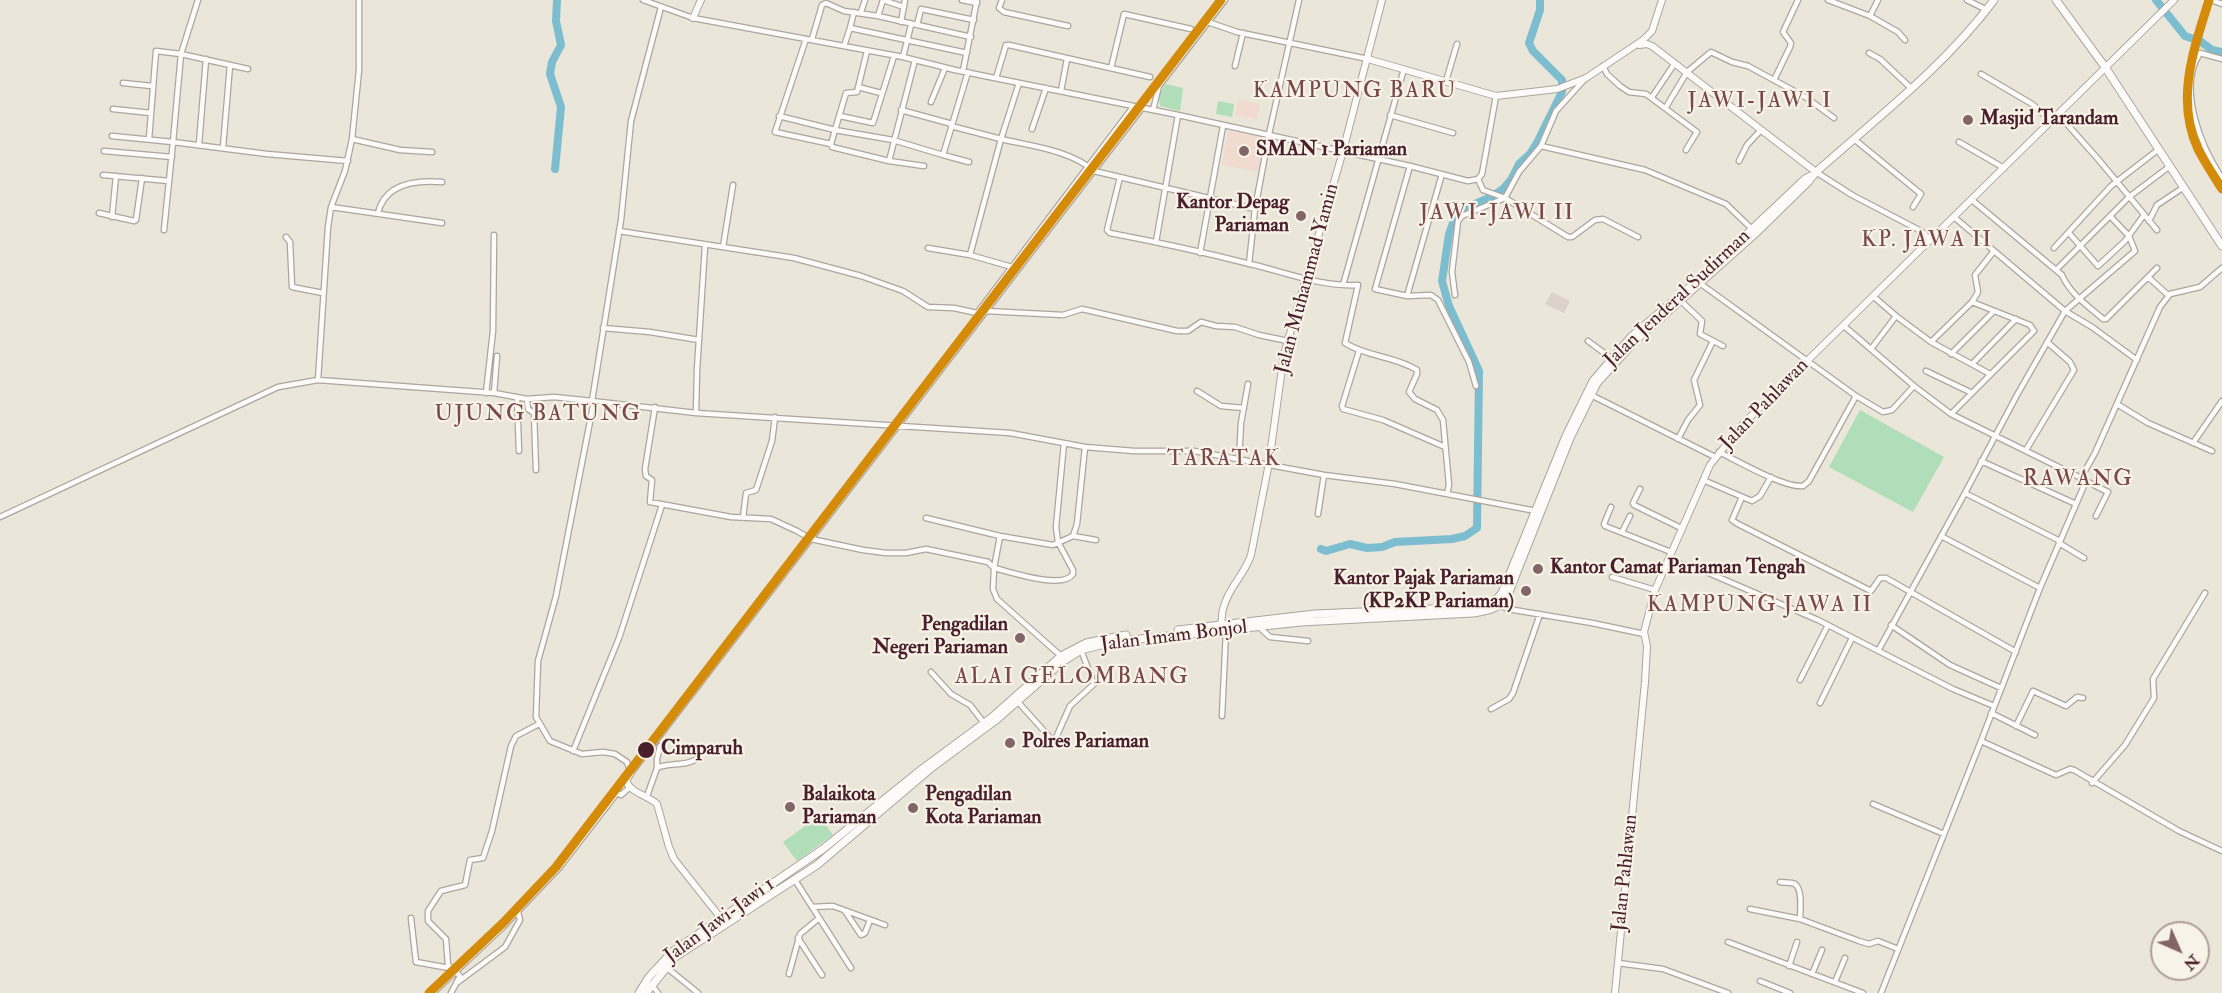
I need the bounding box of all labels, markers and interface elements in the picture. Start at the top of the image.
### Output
district label: KAMPUNG BARU [1253,79,1457,105]
district label: JAWI-JAWI I [1688,89,1832,115]
place label: Masjid Tarandam [1980,108,2119,132]
marker: Masjid Tarandam [1961,113,1975,127]
place label: SMAN 1 Pariaman [1256,139,1407,163]
marker: SMAN 1 Pariaman [1237,144,1251,158]
street label: Jalan Muhammad Yamin [1271,181,1345,377]
place label: Kantor Depag Pariaman [1176,192,1289,239]
district label: JAWI-JAWI II [1419,201,1575,227]
marker: Kantor Depag Pariaman [1294,209,1308,223]
street label: Jalan Jenderal Sudirman [1600,225,1756,373]
district label: KP. JAWA II [1861,228,1993,254]
street label: Jalan Pahlawan [1716,354,1814,456]
district label: UJUNG BATUNG [435,402,641,428]
district label: TARATAK [1167,447,1281,473]
district label: RAWANG [2023,467,2133,493]
place label: Kantor Camat Pariaman Tengah [1550,557,1806,581]
marker: Kantor Camat Pariaman Tengah [1531,562,1545,576]
place label: Kantor Pajak Pariaman (KP2KP Pariaman) [1333,568,1514,615]
marker: Kantor Pajak Pariaman (KP2KP Pariaman) [1519,584,1533,598]
district label: KAMPUNG JAWA II [1647,593,1873,619]
place label: Pengadilan Negeri Pariaman [872,614,1008,661]
street label: Jalan Imam Bonjol [1099,616,1249,658]
marker: Pengadilan Negeri Pariaman [1013,631,1027,645]
district label: ALAI GELOMBANG [955,665,1189,691]
place label: Polres Pariaman [1022,731,1149,755]
marker: Polres Pariaman [1003,736,1017,750]
place label: Cimparuh [661,738,743,762]
marker: Cimparuh [636,740,656,760]
place label: Balaikota Pariaman [802,784,876,831]
place label: Pengadilan Kota Pariaman [925,784,1042,831]
marker: Balaikota Pariaman [783,800,797,814]
marker: Pengadilan Kota Pariaman [906,801,920,815]
street label: Jalan Pahlawan [1608,813,1644,933]
street label: Jalan Jawi-Jawi 1 [660,873,780,969]
north arrow [2150,921,2210,981]
text: N [2179,950,2203,974]

